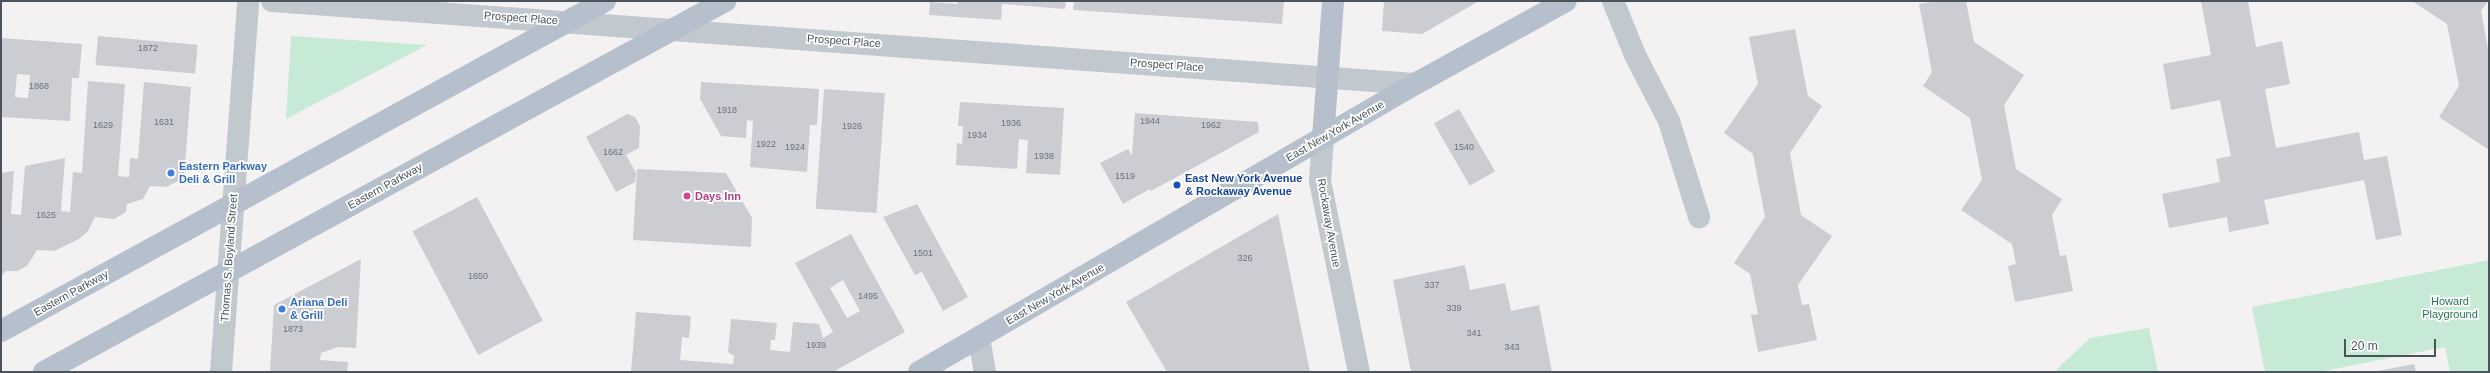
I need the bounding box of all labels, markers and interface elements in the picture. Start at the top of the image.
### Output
street label: Prospect Place [484,9,558,27]
street label: Prospect Place [807,32,881,50]
house number: 1872 [138,43,158,53]
street label: Prospect Place [1130,56,1204,74]
house number: 1868 [29,81,49,91]
street label: East New York Avenue [1283,97,1387,165]
house number: 1918 [717,105,737,115]
house number: 1944 [1140,116,1160,126]
house number: 1631 [154,117,174,127]
house number: 1936 [1001,118,1021,128]
house number: 1629 [93,120,113,130]
house number: 1962 [1201,120,1221,130]
house number: 1926 [842,121,862,131]
house number: 1934 [967,130,987,140]
house number: 1922 [756,139,776,149]
house number: 1924 [785,142,805,152]
house number: 1540 [1454,142,1474,152]
house number: 1662 [603,147,623,157]
house number: 1938 [1034,151,1054,161]
place label: Eastern Parkway Deli & Grill [179,160,267,186]
street label: Eastern Parkway [345,160,425,212]
marker: Eastern Parkway Deli & Grill [166,168,176,178]
house number: 1519 [1115,171,1135,181]
place label: East New York Avenue & Rockaway Avenue [1185,172,1303,198]
street label: Rockaway Avenue [1315,177,1343,269]
marker: East New York Avenue & Rockaway Avenue [1172,180,1182,190]
place label: Days Inn [695,189,741,203]
marker: Days Inn [682,191,692,201]
street label: Thomas S. Boyland Street [218,193,240,323]
house number: 1625 [36,210,56,220]
house number: 1501 [913,248,933,258]
house number: 326 [1237,253,1253,263]
street label: East New York Avenue [1003,260,1107,328]
street label: Eastern Parkway [31,267,111,319]
house number: 1650 [468,271,488,281]
house number: 337 [1424,280,1440,290]
house number: 1495 [858,291,878,301]
park label: Howard Playground [2422,295,2478,321]
place label: Ariana Deli & Grill [290,296,347,322]
house number: 339 [1446,303,1462,313]
marker: Ariana Deli & Grill [277,304,287,314]
house number: 1873 [283,324,303,334]
house number: 341 [1466,328,1482,338]
scale bar [2346,331,2438,357]
text: 20 m [2351,339,2378,353]
house number: 1939 [806,340,826,350]
house number: 343 [1504,342,1520,352]

